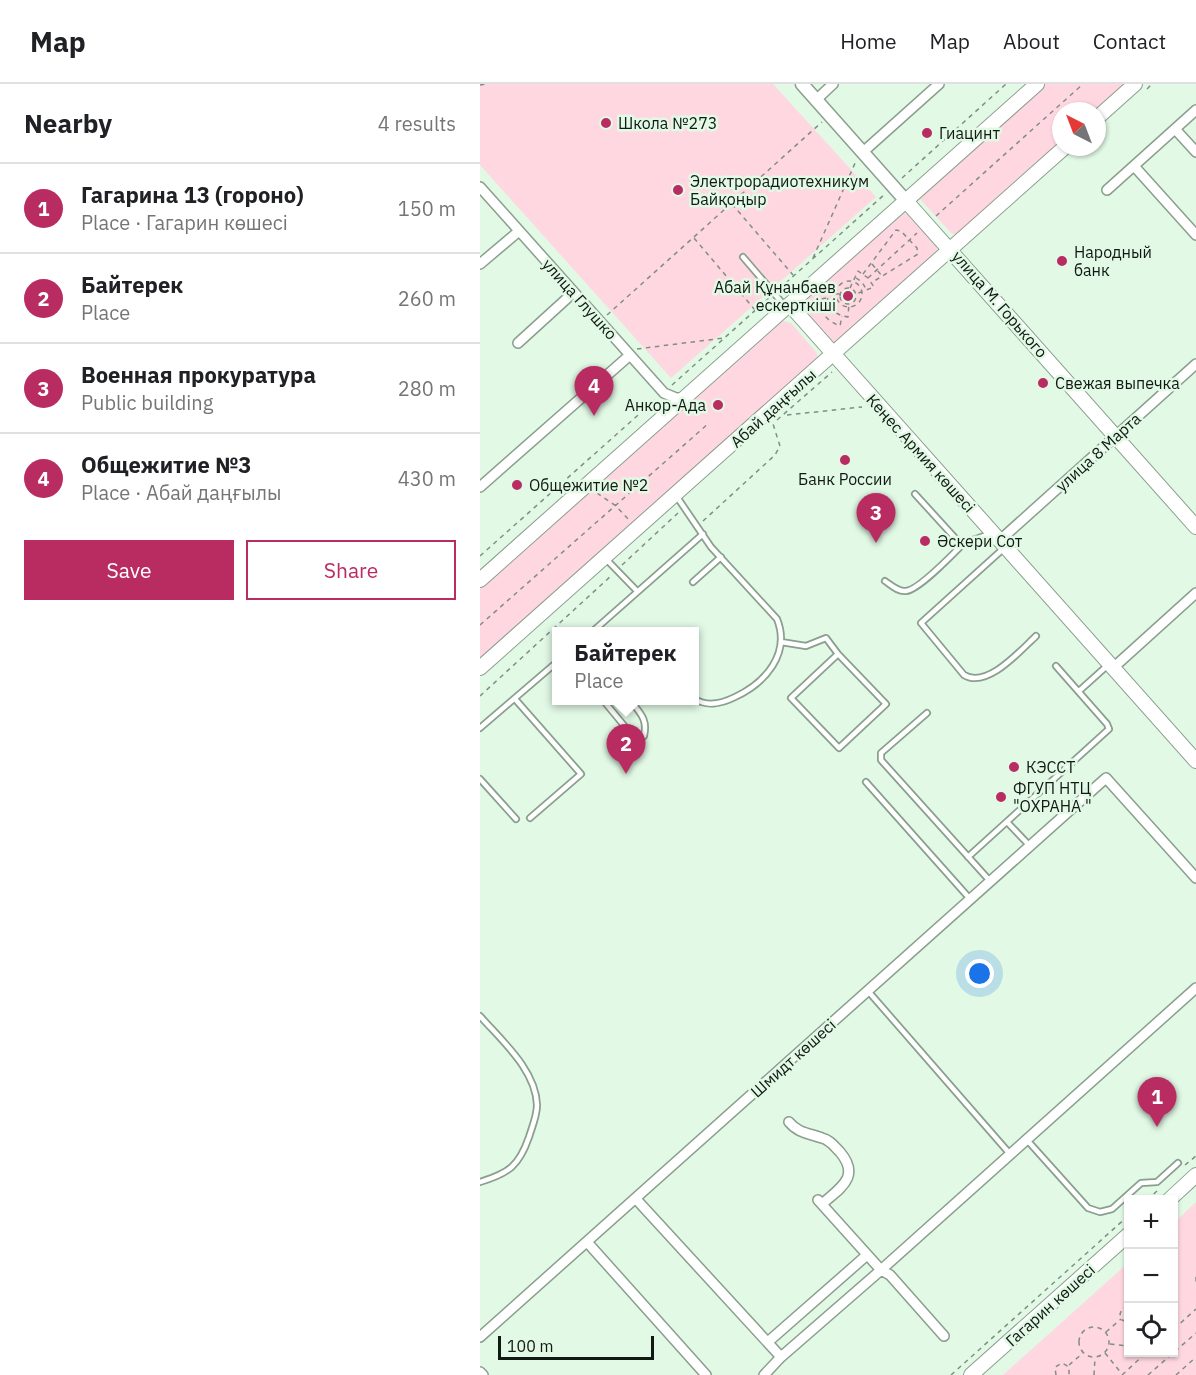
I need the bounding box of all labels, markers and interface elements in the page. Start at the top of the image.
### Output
text: Map [30,23,86,60]
text: Home [840,27,897,55]
text: Map [930,27,970,55]
text: About [1003,27,1060,55]
text: Contact [1093,27,1166,55]
north arrow [1052,102,1106,156]
text: Nearby [24,106,112,140]
text: 4 results [378,110,456,137]
place label: Школа №273 [618,113,717,133]
marker: Школа №273 [599,116,613,130]
place label: Гиацинт [939,123,1000,143]
marker: Гиацинт [920,126,934,140]
place label: Электрорадиотехникум Байқоңыр [690,171,869,209]
text: Гагарина 13 (гороно) [81,180,304,209]
marker: Электрорадиотехникум Байқоңыр [671,183,685,197]
text: 1 [38,195,50,222]
text: 150 m [398,195,456,222]
text: Place · Гагарин көшесі [81,209,288,236]
place label: Народный банк [1074,242,1152,280]
street label: улица М. Горького [948,246,1052,362]
street label: улица Глушко [538,254,622,344]
marker: Народный банк [1055,254,1069,268]
text: Байтерек [81,270,183,299]
place label: Абай Құнанбаев ескерткіші [714,277,836,315]
text: 2 [38,285,50,312]
text: 260 m [398,285,456,312]
marker: Абай Құнанбаев ескерткіші [841,289,855,303]
text: Place [81,299,130,326]
text: Военная прокуратура [81,360,316,389]
street label: Абай даңғылы [726,364,820,452]
pin: 4 [574,366,614,416]
place label: Свежая выпечка [1055,373,1180,393]
text: 3 [38,375,50,402]
text: 280 m [398,375,456,402]
marker: Свежая выпечка [1036,376,1050,390]
text: Public building [81,389,213,416]
street label: Кеңес Армия көшесі [862,389,980,517]
place label: Анкор-Ада [625,395,706,415]
marker: Анкор-Ада [711,398,725,412]
street label: улица 8 Марта [1051,408,1145,496]
text: Общежитие №3 [81,450,251,479]
marker: Банк России [838,453,852,467]
text: 4 [38,465,50,492]
text: 430 m [398,465,456,492]
place label: Банк России [798,469,892,489]
place label: Общежитие №2 [529,475,648,495]
marker: Общежитие №2 [510,478,524,492]
text: Place · Абай даңғылы [81,479,282,506]
pin: 3 [856,494,896,543]
place label: Әскери Сот [937,531,1023,551]
marker: Әскери Сот [918,534,932,548]
button: Save [24,540,234,600]
button: Share [246,540,456,600]
popup [552,627,699,705]
text: Байтерек [574,638,677,667]
text: Place [574,667,624,694]
pin: 2 [606,724,646,774]
place label: КЭССТ [1026,757,1075,777]
marker: КЭССТ [1007,760,1021,774]
place label: ФГУП НТЦ "ОХРАНА " [1013,778,1092,816]
marker: ФГУП НТЦ "ОХРАНА " [994,790,1008,804]
your location [965,959,994,988]
street label: Шмидт көшесі [746,1015,840,1101]
pin: 1 [1138,1078,1176,1127]
map controls [1124,1195,1178,1357]
button: + [1124,1195,1178,1249]
button: − [1124,1249,1178,1303]
street label: Гагарин көшесі [1001,1260,1099,1350]
button: locate [1124,1303,1178,1357]
scale bar [498,1333,654,1360]
text: 100 m [507,1336,554,1356]

